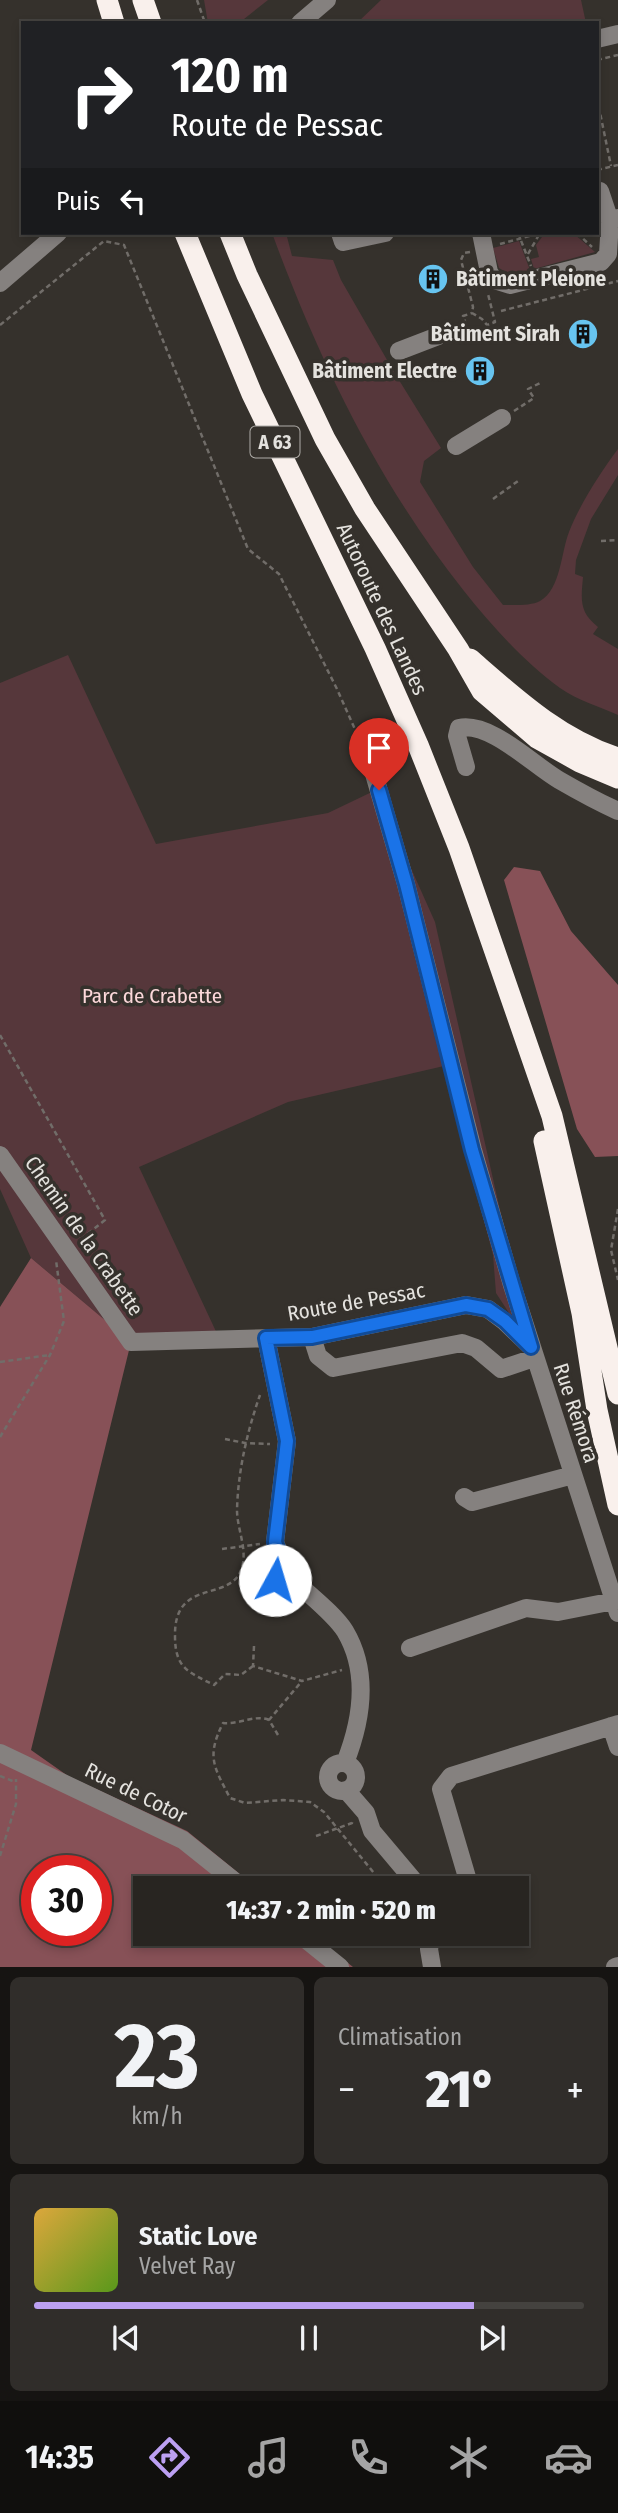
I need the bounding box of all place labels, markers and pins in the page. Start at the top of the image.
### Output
building icon: Bâtiment Pleione [416,262,450,296]
place label: Bâtiment Pleione [456,266,607,292]
building icon: Bâtiment Sirah [566,317,600,351]
place label: Bâtiment Sirah [431,321,560,347]
building icon: Bâtiment Electre [463,354,497,388]
place label: Bâtiment Electre [312,358,457,384]
pin [349,718,409,790]

